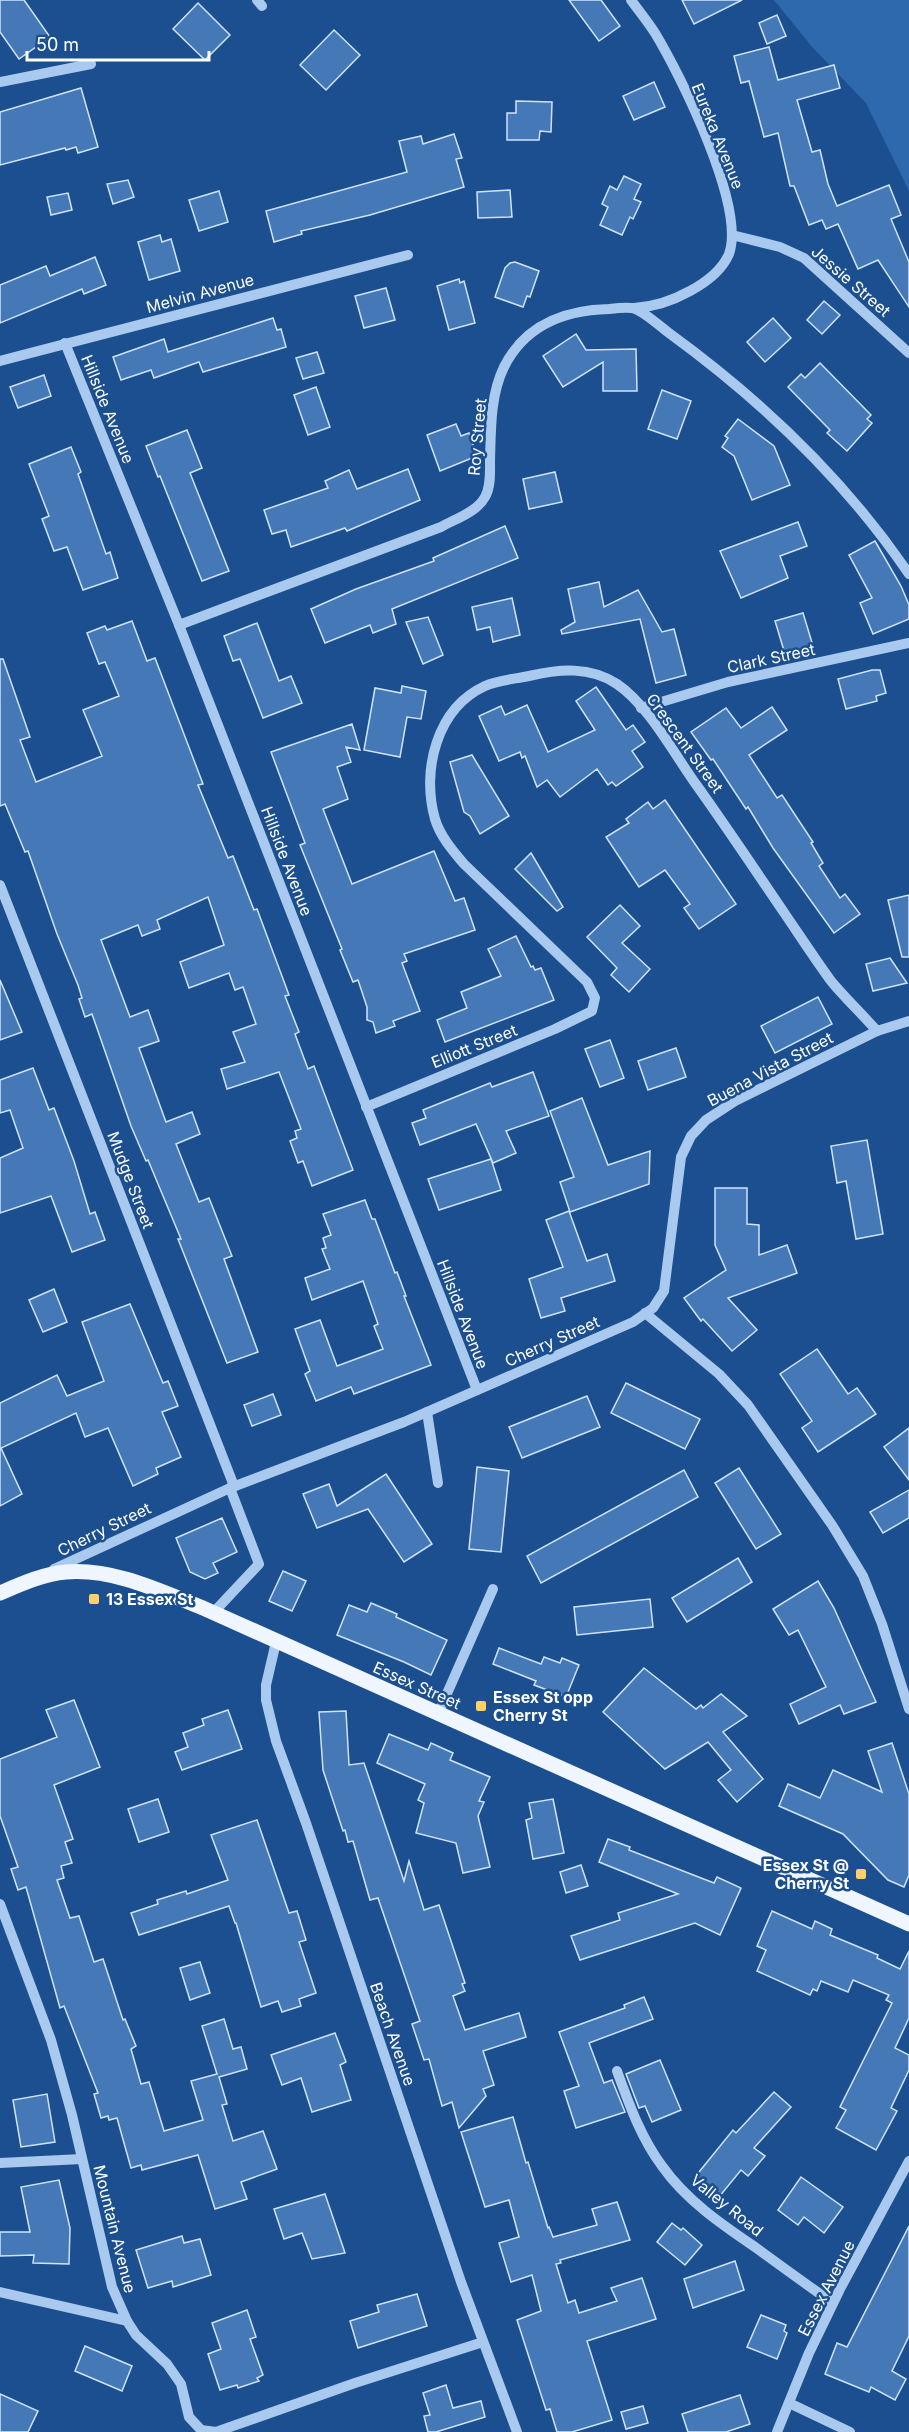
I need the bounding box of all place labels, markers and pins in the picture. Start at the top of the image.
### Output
place label: 13 Essex St [106,1589,193,1609]
marker: 13 Essex St [87,1592,101,1606]
place label: Essex St opp Cherry St [493,1687,593,1725]
marker: Essex St opp Cherry St [474,1699,488,1713]
place label: Essex St @ Cherry St [763,1855,849,1893]
marker: Essex St @ Cherry St [854,1867,868,1881]

